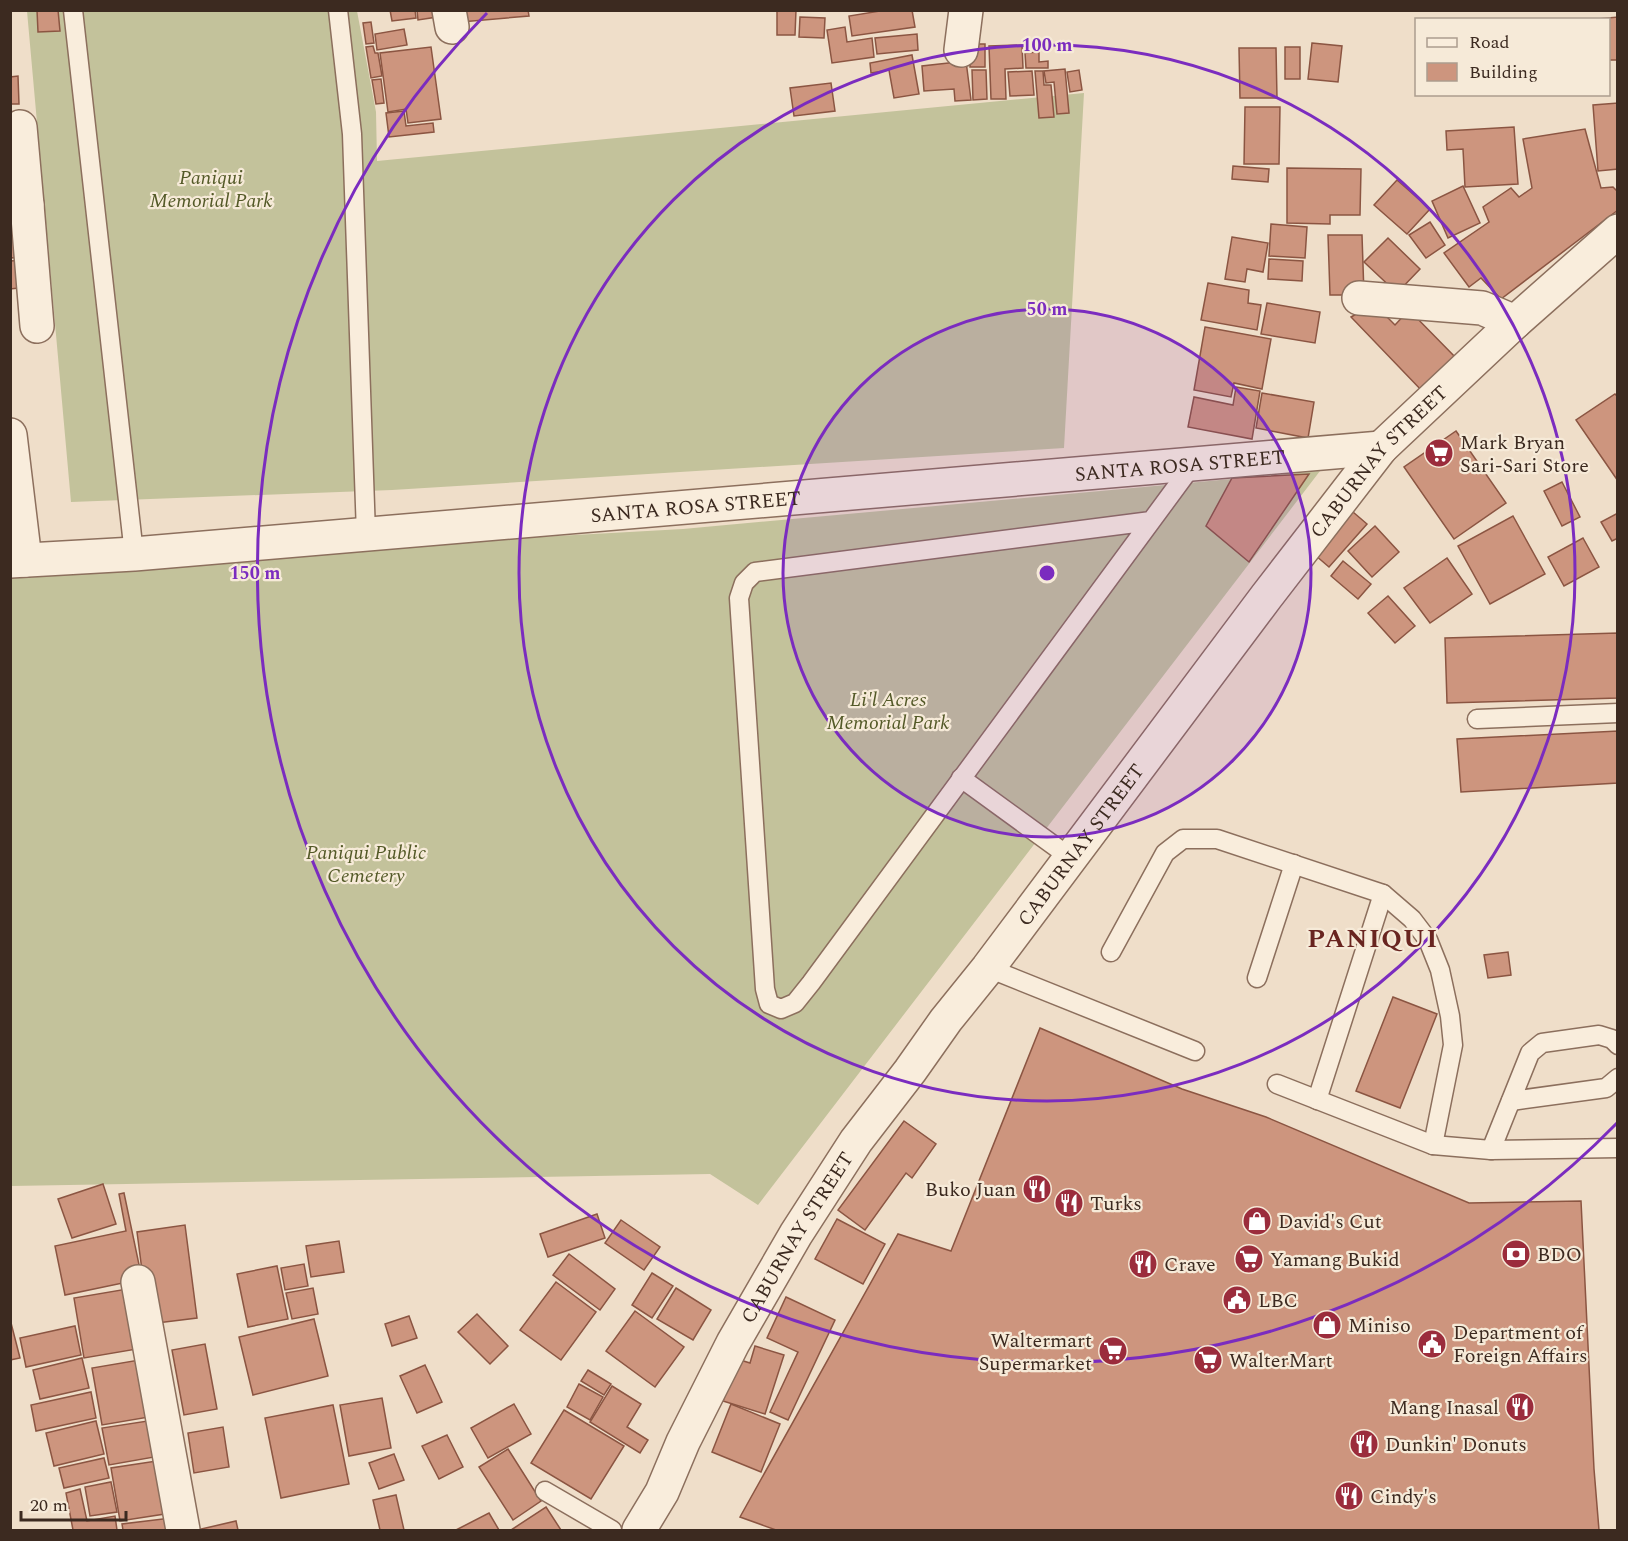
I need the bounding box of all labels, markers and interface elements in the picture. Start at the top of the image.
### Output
legend [1415,18,1610,96]
text: Road [1469,29,1510,56]
text: 100 m [1021,32,1073,59]
text: Building [1469,59,1538,86]
park label: Paniqui Memorial Park [149,163,273,216]
text: 50 m [1027,296,1067,323]
street label: CABURNAY STREET [1303,378,1455,545]
place label: Mark Bryan Sari-Sari Store [1460,428,1589,481]
supermarket icon: Mark Bryan Sari-Sari Store [1423,437,1455,469]
street label: SANTA ROSA STREET [1074,442,1287,490]
street label: SANTA ROSA STREET [589,483,802,531]
text: 150 m [229,560,281,587]
centre of rings [1037,563,1057,583]
park label: Li'l Acres Memorial Park [826,685,950,738]
street label: CABURNAY STREET [1010,758,1152,933]
park label: Paniqui Public Cemetery [306,838,427,891]
district label: PANIQUI [1307,919,1439,959]
street label: CABURNAY STREET [734,1146,861,1329]
restaurant icon: Buko Juan [1021,1173,1053,1205]
place label: Buko Juan [925,1175,1016,1205]
restaurant icon: Turks [1053,1187,1085,1219]
place label: Turks [1090,1189,1142,1219]
shop icon: David's Cut [1241,1205,1273,1237]
place label: David's Cut [1278,1207,1382,1237]
bank icon: BDO [1500,1238,1532,1270]
place label: BDO [1537,1240,1582,1270]
supermarket icon: Yamang Bukid [1233,1243,1265,1275]
place label: Yamang Bukid [1270,1245,1400,1275]
restaurant icon: Crave [1127,1248,1159,1280]
place label: Crave [1164,1250,1216,1280]
public building icon: LBC [1221,1284,1253,1316]
place label: LBC [1258,1286,1298,1316]
shop icon: Miniso [1311,1309,1343,1341]
place label: Miniso [1348,1311,1411,1341]
place label: Department of Foreign Affairs [1453,1318,1588,1371]
place label: Waltermart Supermarket [979,1326,1092,1379]
public building icon: Department of Foreign Affairs [1416,1328,1448,1360]
supermarket icon: Waltermart Supermarket [1097,1335,1129,1367]
supermarket icon: WalterMart [1192,1344,1224,1376]
place label: WalterMart [1229,1346,1332,1376]
restaurant icon: Mang Inasal [1504,1391,1536,1423]
place label: Mang Inasal [1389,1393,1499,1423]
restaurant icon: Dunkin' Donuts [1348,1428,1380,1460]
place label: Dunkin' Donuts [1385,1430,1527,1460]
restaurant icon: Cindy's [1333,1480,1365,1512]
place label: Cindy's [1370,1482,1437,1512]
scale bar [21,1484,126,1522]
text: 20 m [30,1492,68,1519]

